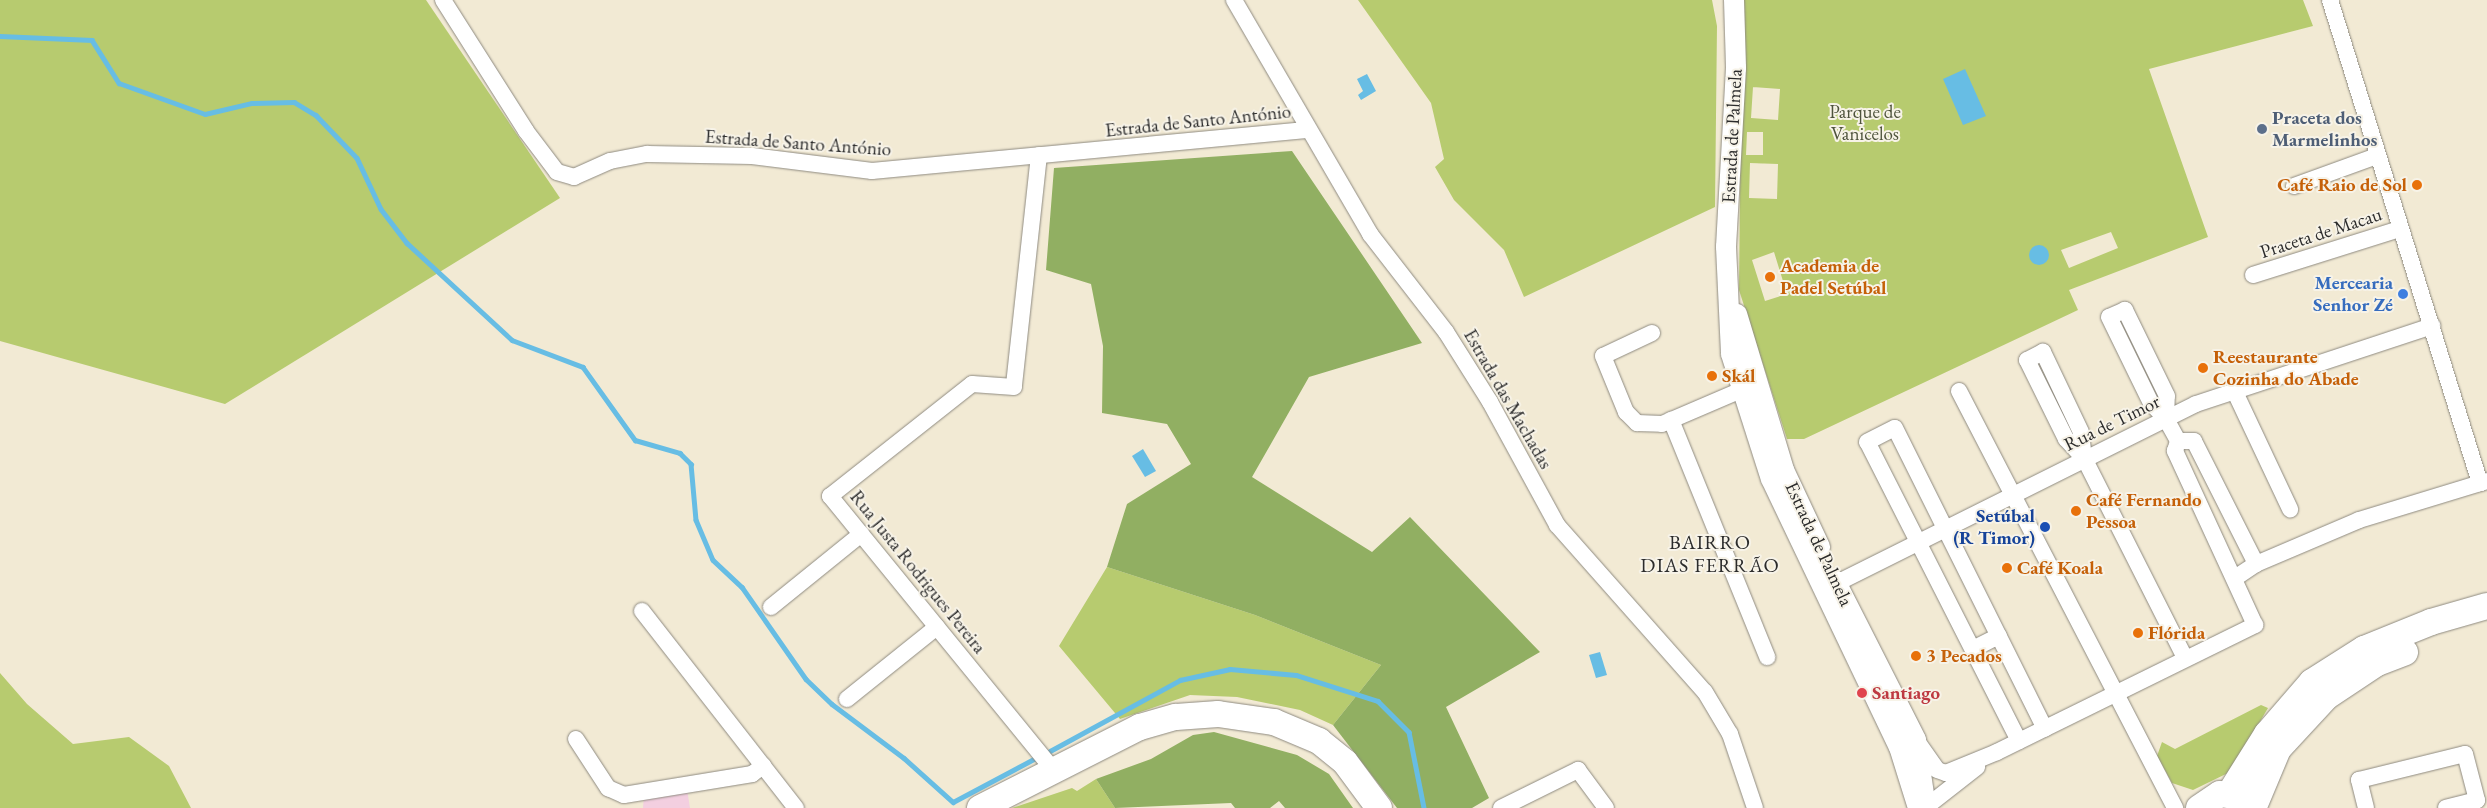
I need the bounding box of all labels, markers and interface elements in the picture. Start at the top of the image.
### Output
street label: Estrada de Palmela [1717,68,1747,204]
street label: Estrada de Santo António [1104,100,1292,142]
park label: Parque de Vanicelos [1829,101,1901,145]
place label: Praceta dos Marmelinhos [2272,107,2377,151]
marker: Praceta dos Marmelinhos [2256,123,2268,135]
street label: Estrada de Santo António [704,125,892,161]
place label: Café Raio de Sol [2277,174,2407,196]
marker: Café Raio de Sol [2411,179,2423,191]
street label: Praceta de Macau [2257,203,2385,263]
place label: Academia de Padel Setúbal [1780,255,1887,299]
marker: Academia de Padel Setúbal [1764,271,1776,283]
place label: Mercearia Senhor Zé [2313,272,2393,316]
marker: Mercearia Senhor Zé [2397,288,2409,300]
street label: Estrada das Machadas [1459,325,1557,473]
place label: Reestaurante Cozinha do Abade [2213,346,2359,390]
marker: Reestaurante Cozinha do Abade [2197,362,2209,374]
place label: Skál [1722,365,1755,387]
marker: Skál [1706,370,1718,382]
street label: Rua de Timor [2060,390,2164,456]
street label: Estrada de Palmela [1780,478,1858,610]
street label: Rua Justa Rodrigues Pereira [845,486,991,658]
place label: Café Fernando Pessoa [2086,489,2202,533]
place label: Setúbal (R Timor) [1953,505,2035,549]
marker: Café Fernando Pessoa [2070,505,2082,517]
marker: Setúbal (R Timor) [2039,521,2051,533]
district label: BAIRRO DIAS FERRÃO [1639,531,1781,578]
place label: Café Koala [2017,557,2103,579]
marker: Café Koala [2001,562,2013,574]
place label: Flórida [2148,622,2205,644]
marker: Flórida [2132,627,2144,639]
place label: 3 Pecados [1926,645,2002,667]
marker: 3 Pecados [1910,650,1922,662]
place label: Santiago [1872,682,1940,704]
marker: Santiago [1856,687,1868,699]

